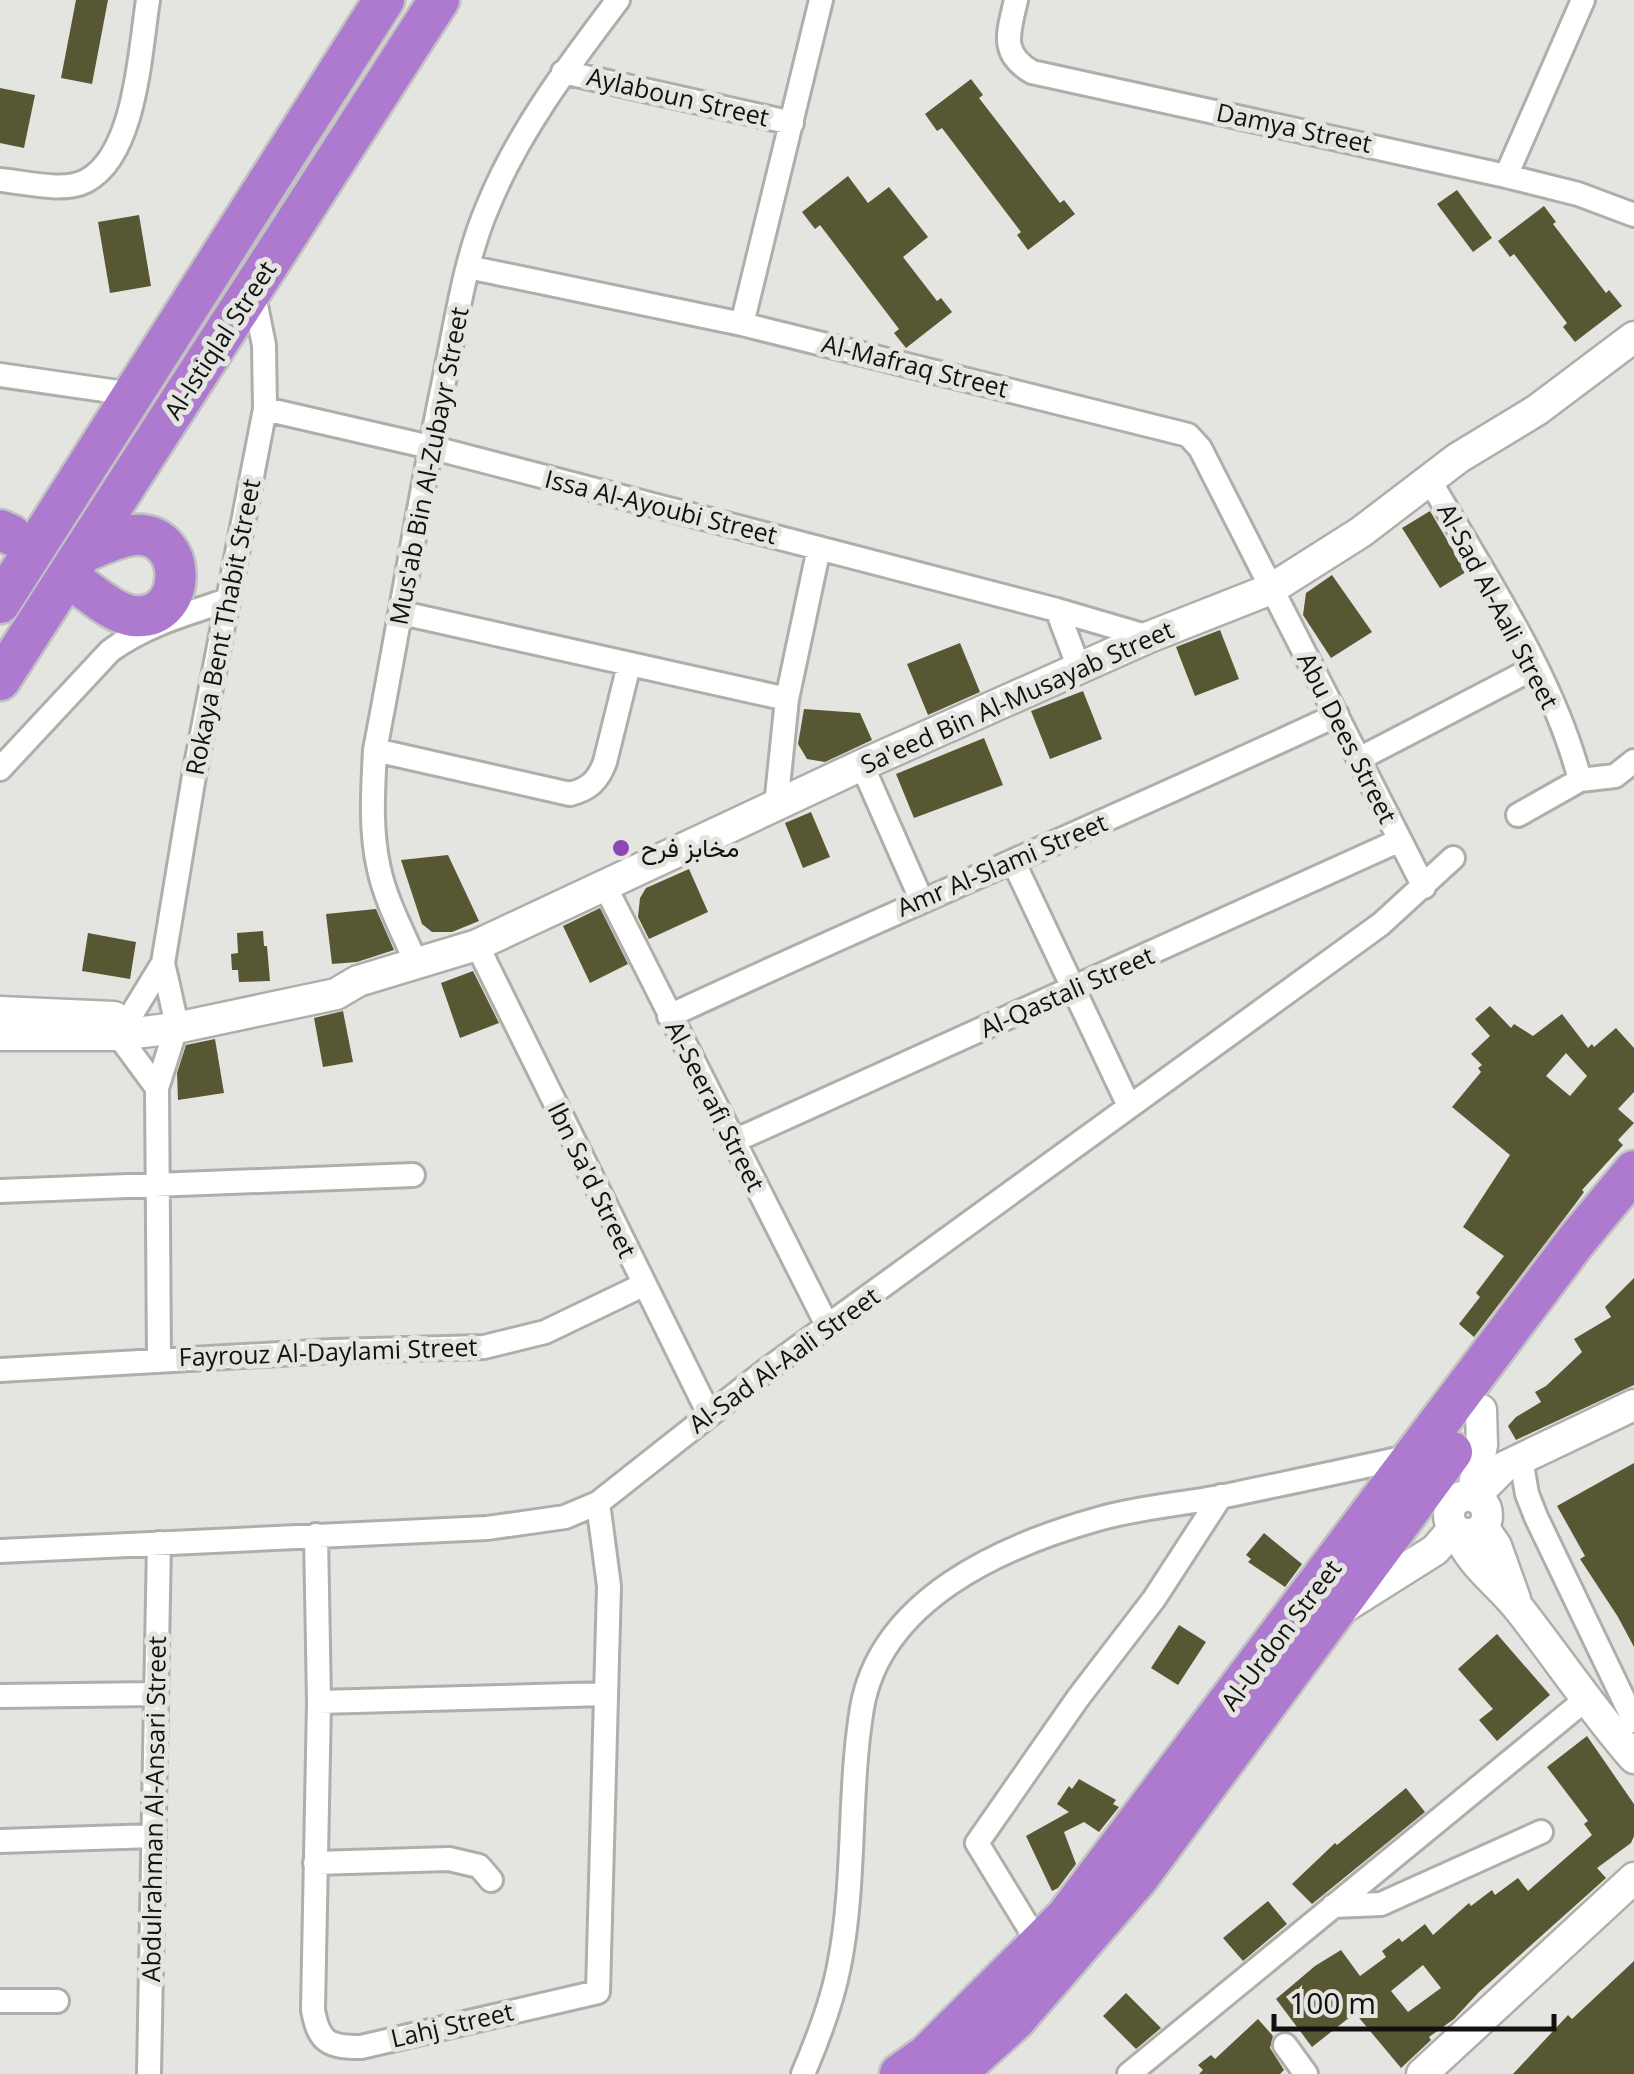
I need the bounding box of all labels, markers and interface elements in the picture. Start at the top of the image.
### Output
street label: Aylaboun Street [584,59,773,134]
street label: Damya Street [1213,94,1375,160]
street label: Al-Istiqlal Street [155,254,283,425]
street label: Mus'ab Bin Al-Zubayr Street [380,304,476,628]
street label: Al-Mafraq Street [819,325,1012,405]
street label: Issa Al-Ayoubi Street [542,461,781,551]
street label: Rokaya Bent Thabit Street [177,476,267,778]
street label: Al-Sad Al-Aali Street [1430,497,1568,714]
street label: Sa'eed Bin Al-Musayab Street [855,612,1178,781]
street label: Abu Dees Street [1290,646,1406,829]
street label: Amr Al-Slami Street [891,804,1112,924]
place label: مخابز فرح [641,830,739,865]
marker: مخابز فرح [610,837,632,859]
street label: Al-Qastali Street [974,937,1159,1045]
street label: Al-Seerafi Street [658,1014,774,1197]
street label: Ibn Sa'd Street [541,1096,645,1263]
street label: Al-Sad Al-Aali Street [681,1278,886,1440]
street label: Fayrouz Al-Daylami Street [178,1329,478,1373]
street label: Al-Urdon Street [1212,1552,1348,1717]
street label: Abdulrahman Al-Ansari Street [133,1635,173,1982]
scale bar [1274,1969,1554,2031]
text: 100 m [1289,1982,1376,2023]
street label: Lahj Street [387,1993,517,2055]

